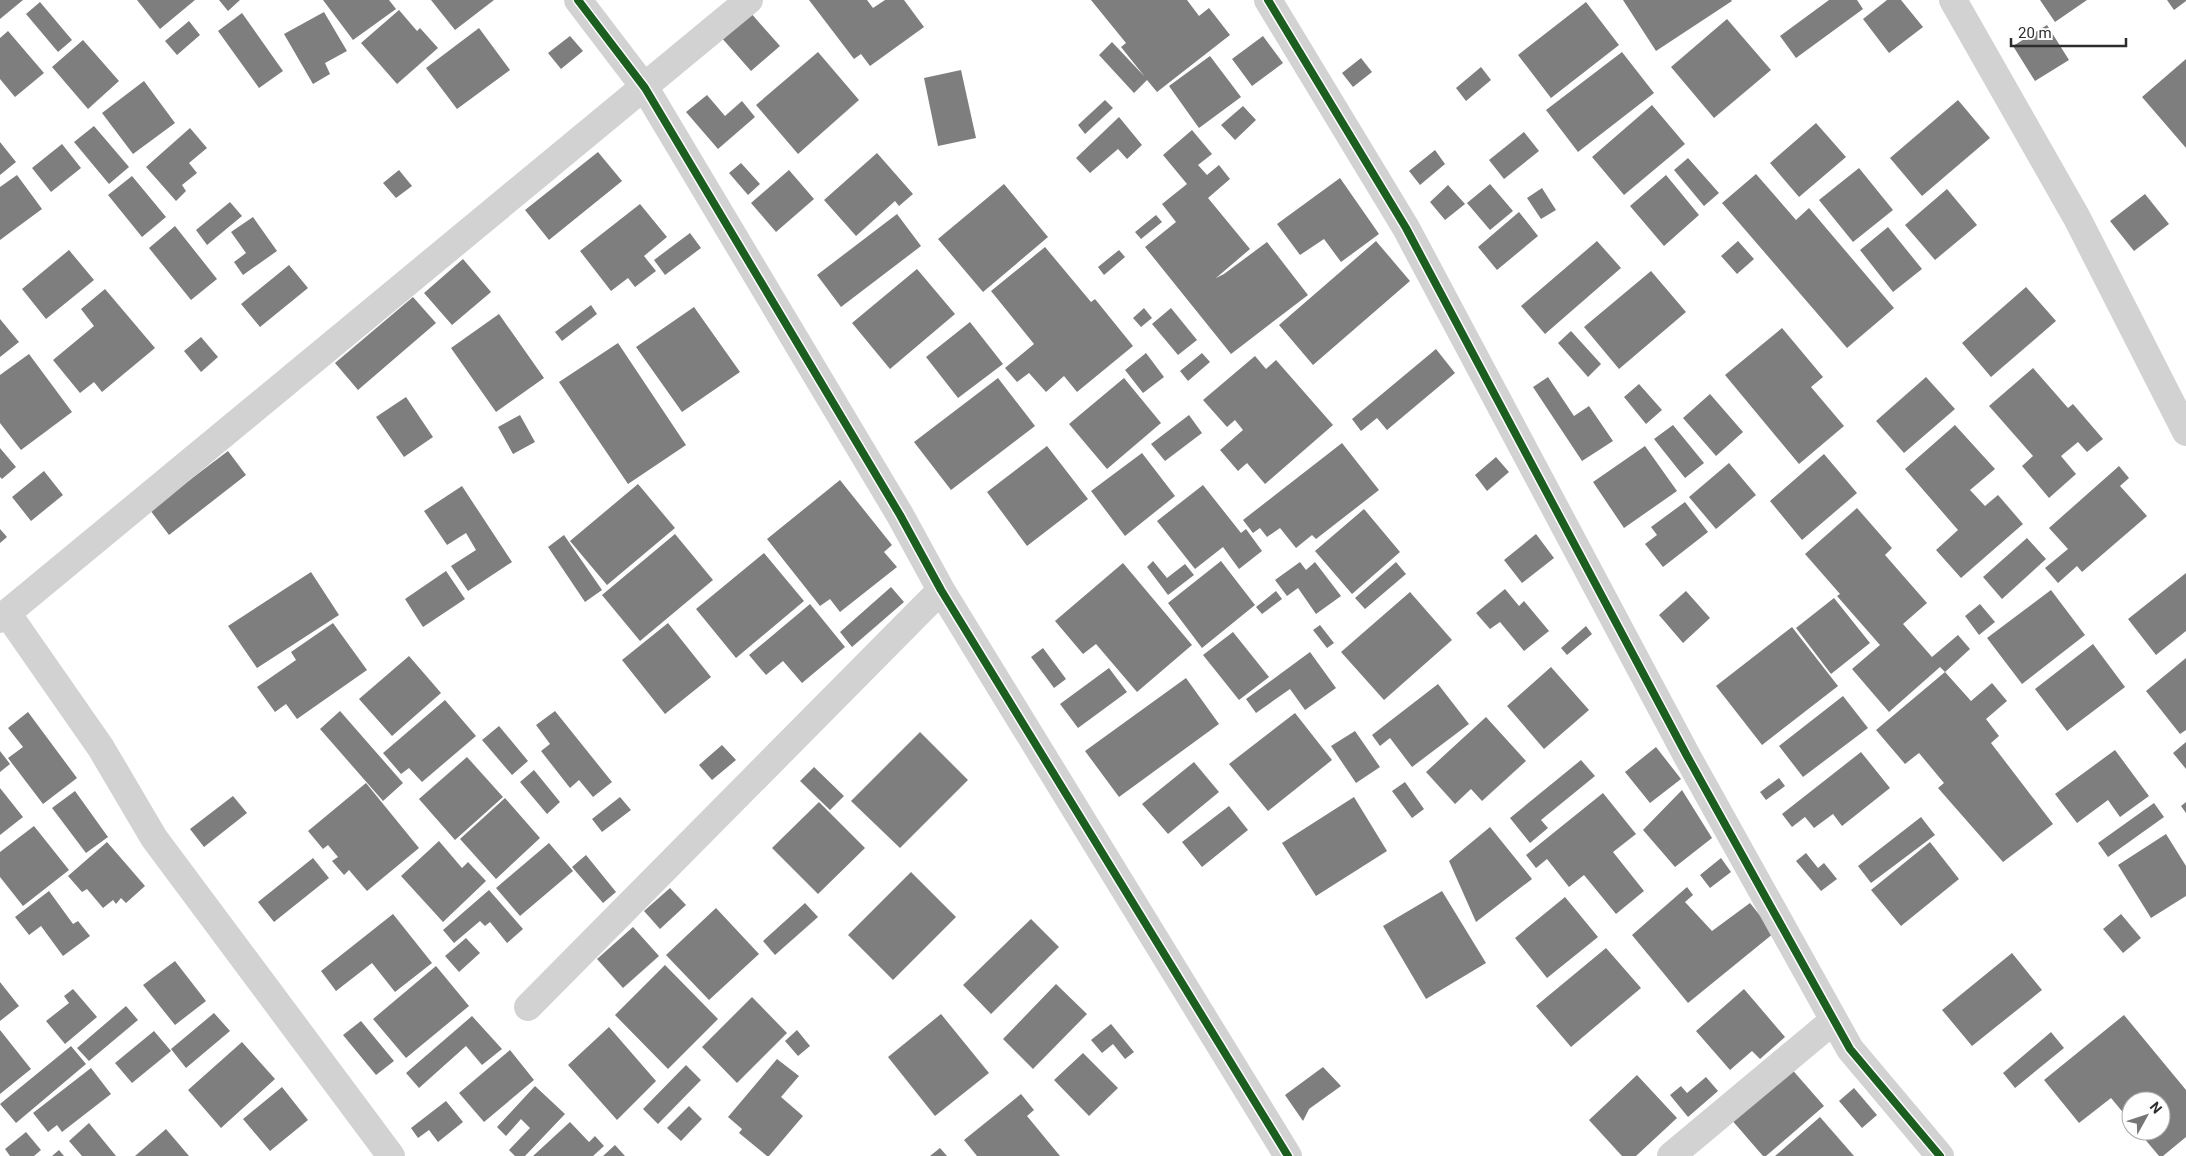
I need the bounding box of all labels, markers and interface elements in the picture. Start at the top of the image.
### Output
scale bar [2011,15,2126,47]
text: 20 m [2018,24,2052,42]
north arrow [2121,1091,2171,1141]
text: N [2147,1099,2165,1117]

